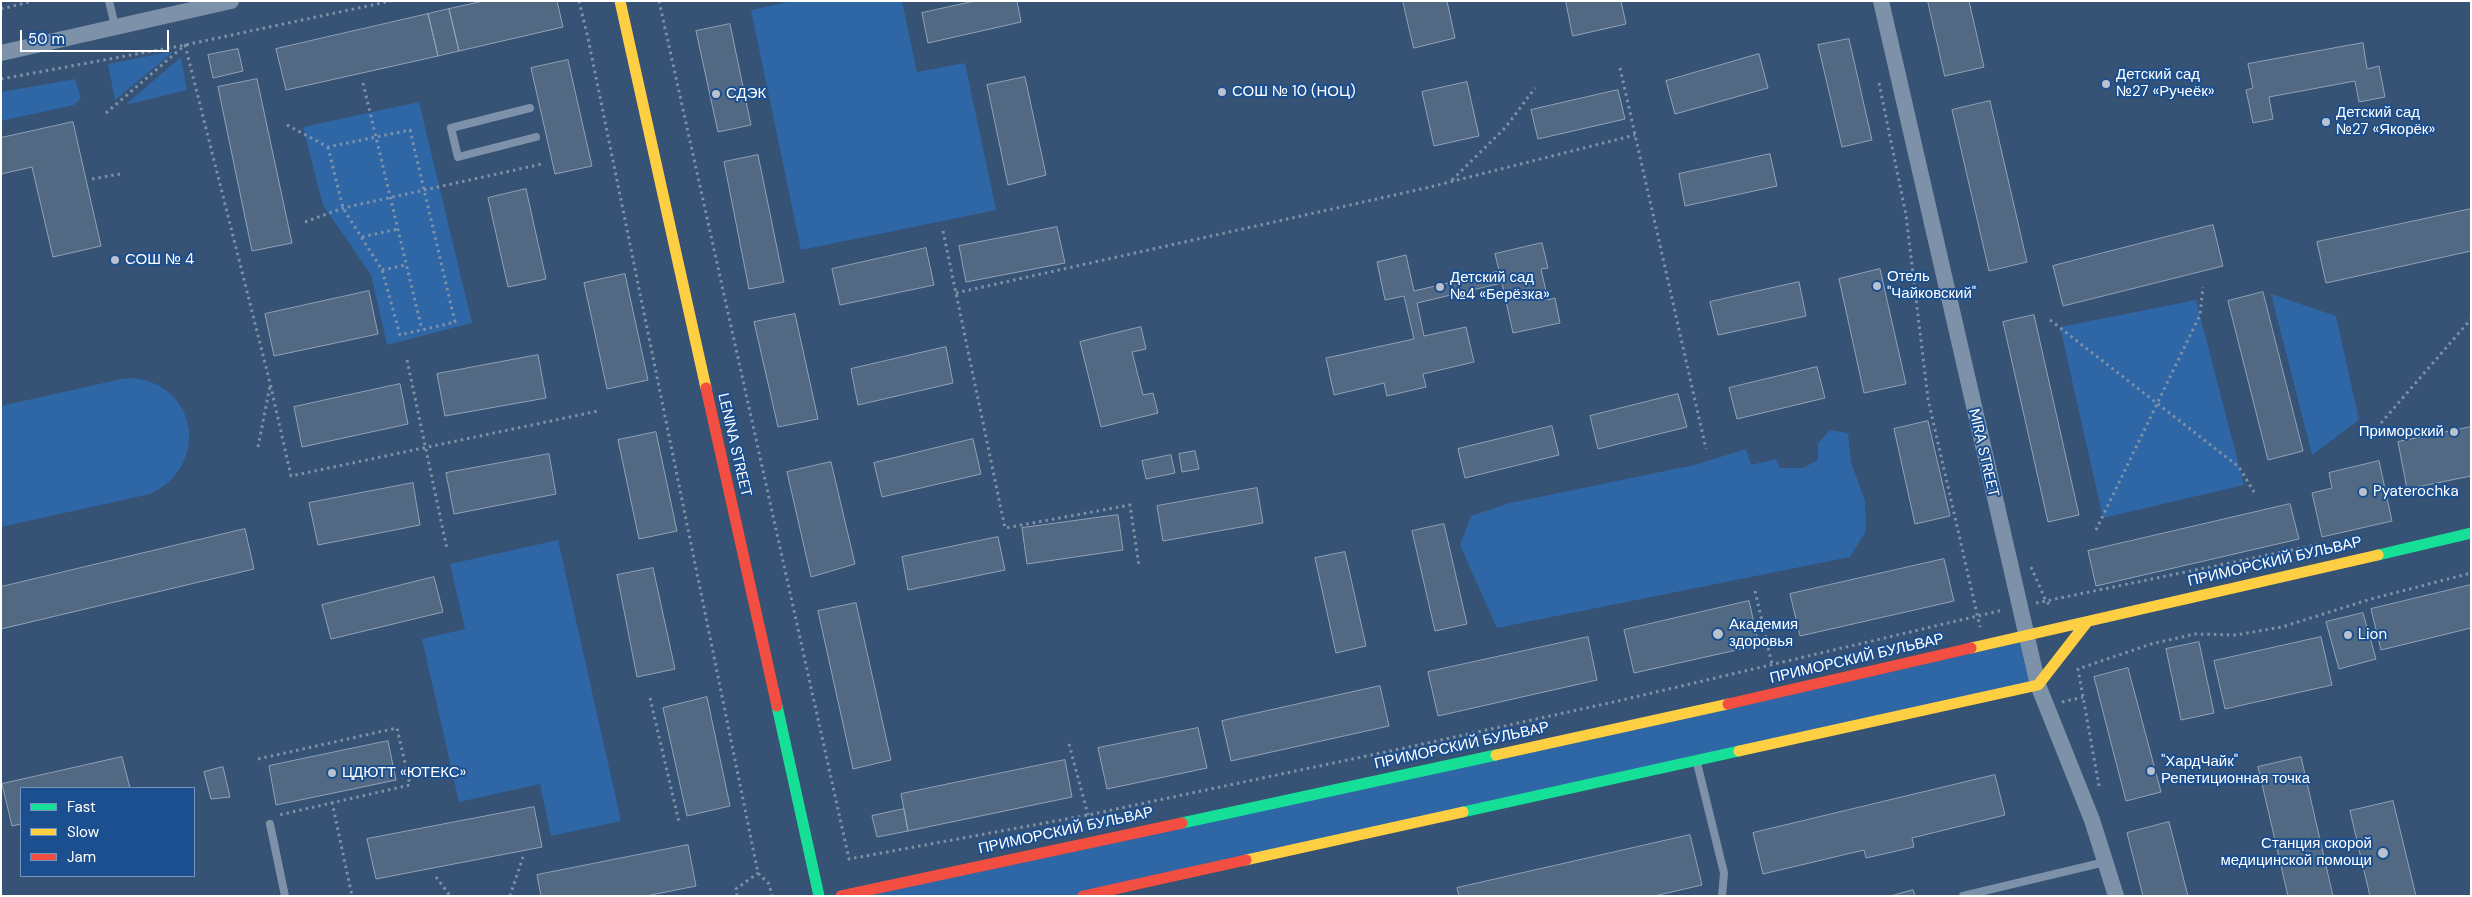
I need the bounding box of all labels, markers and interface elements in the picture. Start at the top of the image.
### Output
scale bar [22,20,171,52]
text: 50 m [28,29,65,49]
place label: Детский сад №27 «Ручеёк» [2116,66,2215,101]
marker: Детский сад №27 «Ручеёк» [2100,78,2112,90]
place label: СОШ № 10 (НОЦ) [1232,83,1356,101]
place label: СДЭК [726,85,766,103]
marker: СОШ № 10 (НОЦ) [1216,86,1228,98]
marker: СДЭК [710,88,722,100]
place label: Детский сад №27 «Якорёк» [2336,104,2435,139]
marker: Детский сад №27 «Якорёк» [2320,116,2332,128]
place label: СОШ № 4 [125,251,194,269]
marker: СОШ № 4 [109,254,121,266]
place label: Отель "Чайковский" [1887,268,1976,303]
place label: Детский сад №4 «Берёзка» [1450,269,1550,304]
marker: Отель "Чайковский" [1871,280,1883,292]
marker: Детский сад №4 «Берёзка» [1434,281,1446,293]
street label: LENINA STREET [713,391,755,499]
street label: MIRA STREET [1964,407,2002,499]
place label: Приморский [2359,423,2444,441]
marker: Приморский [2448,426,2460,438]
place label: Pyaterochka [2373,483,2459,501]
marker: Pyaterochka [2357,486,2369,498]
street label: ПРИМОРСКИЙ БУЛЬВАР [2186,533,2364,591]
place label: Академия здоровья [1729,616,1798,651]
place label: Lion [2358,626,2387,644]
marker: Академия здоровья [1711,627,1725,641]
marker: Lion [2342,629,2354,641]
street label: ПРИМОРСКИЙ БУЛЬВАР [1768,630,1946,688]
street label: ПРИМОРСКИЙ БУЛЬВАР [1373,719,1551,773]
place label: "ХардЧайк" Репетиционная точка [2161,753,2310,788]
place label: ЦДЮТТ «ЮТЕКС» [342,764,466,782]
marker: "ХардЧайк" Репетиционная точка [2145,765,2157,777]
marker: ЦДЮТТ «ЮТЕКС» [326,767,338,779]
legend [20,787,195,877]
text: Fast [67,797,96,817]
street label: ПРИМОРСКИЙ БУЛЬВАР [977,804,1155,858]
text: Slow [67,822,99,842]
place label: Станция скорой медицинской помощи [2221,835,2372,870]
marker: Станция скорой медицинской помощи [2376,846,2390,860]
text: Jam [67,847,96,867]

